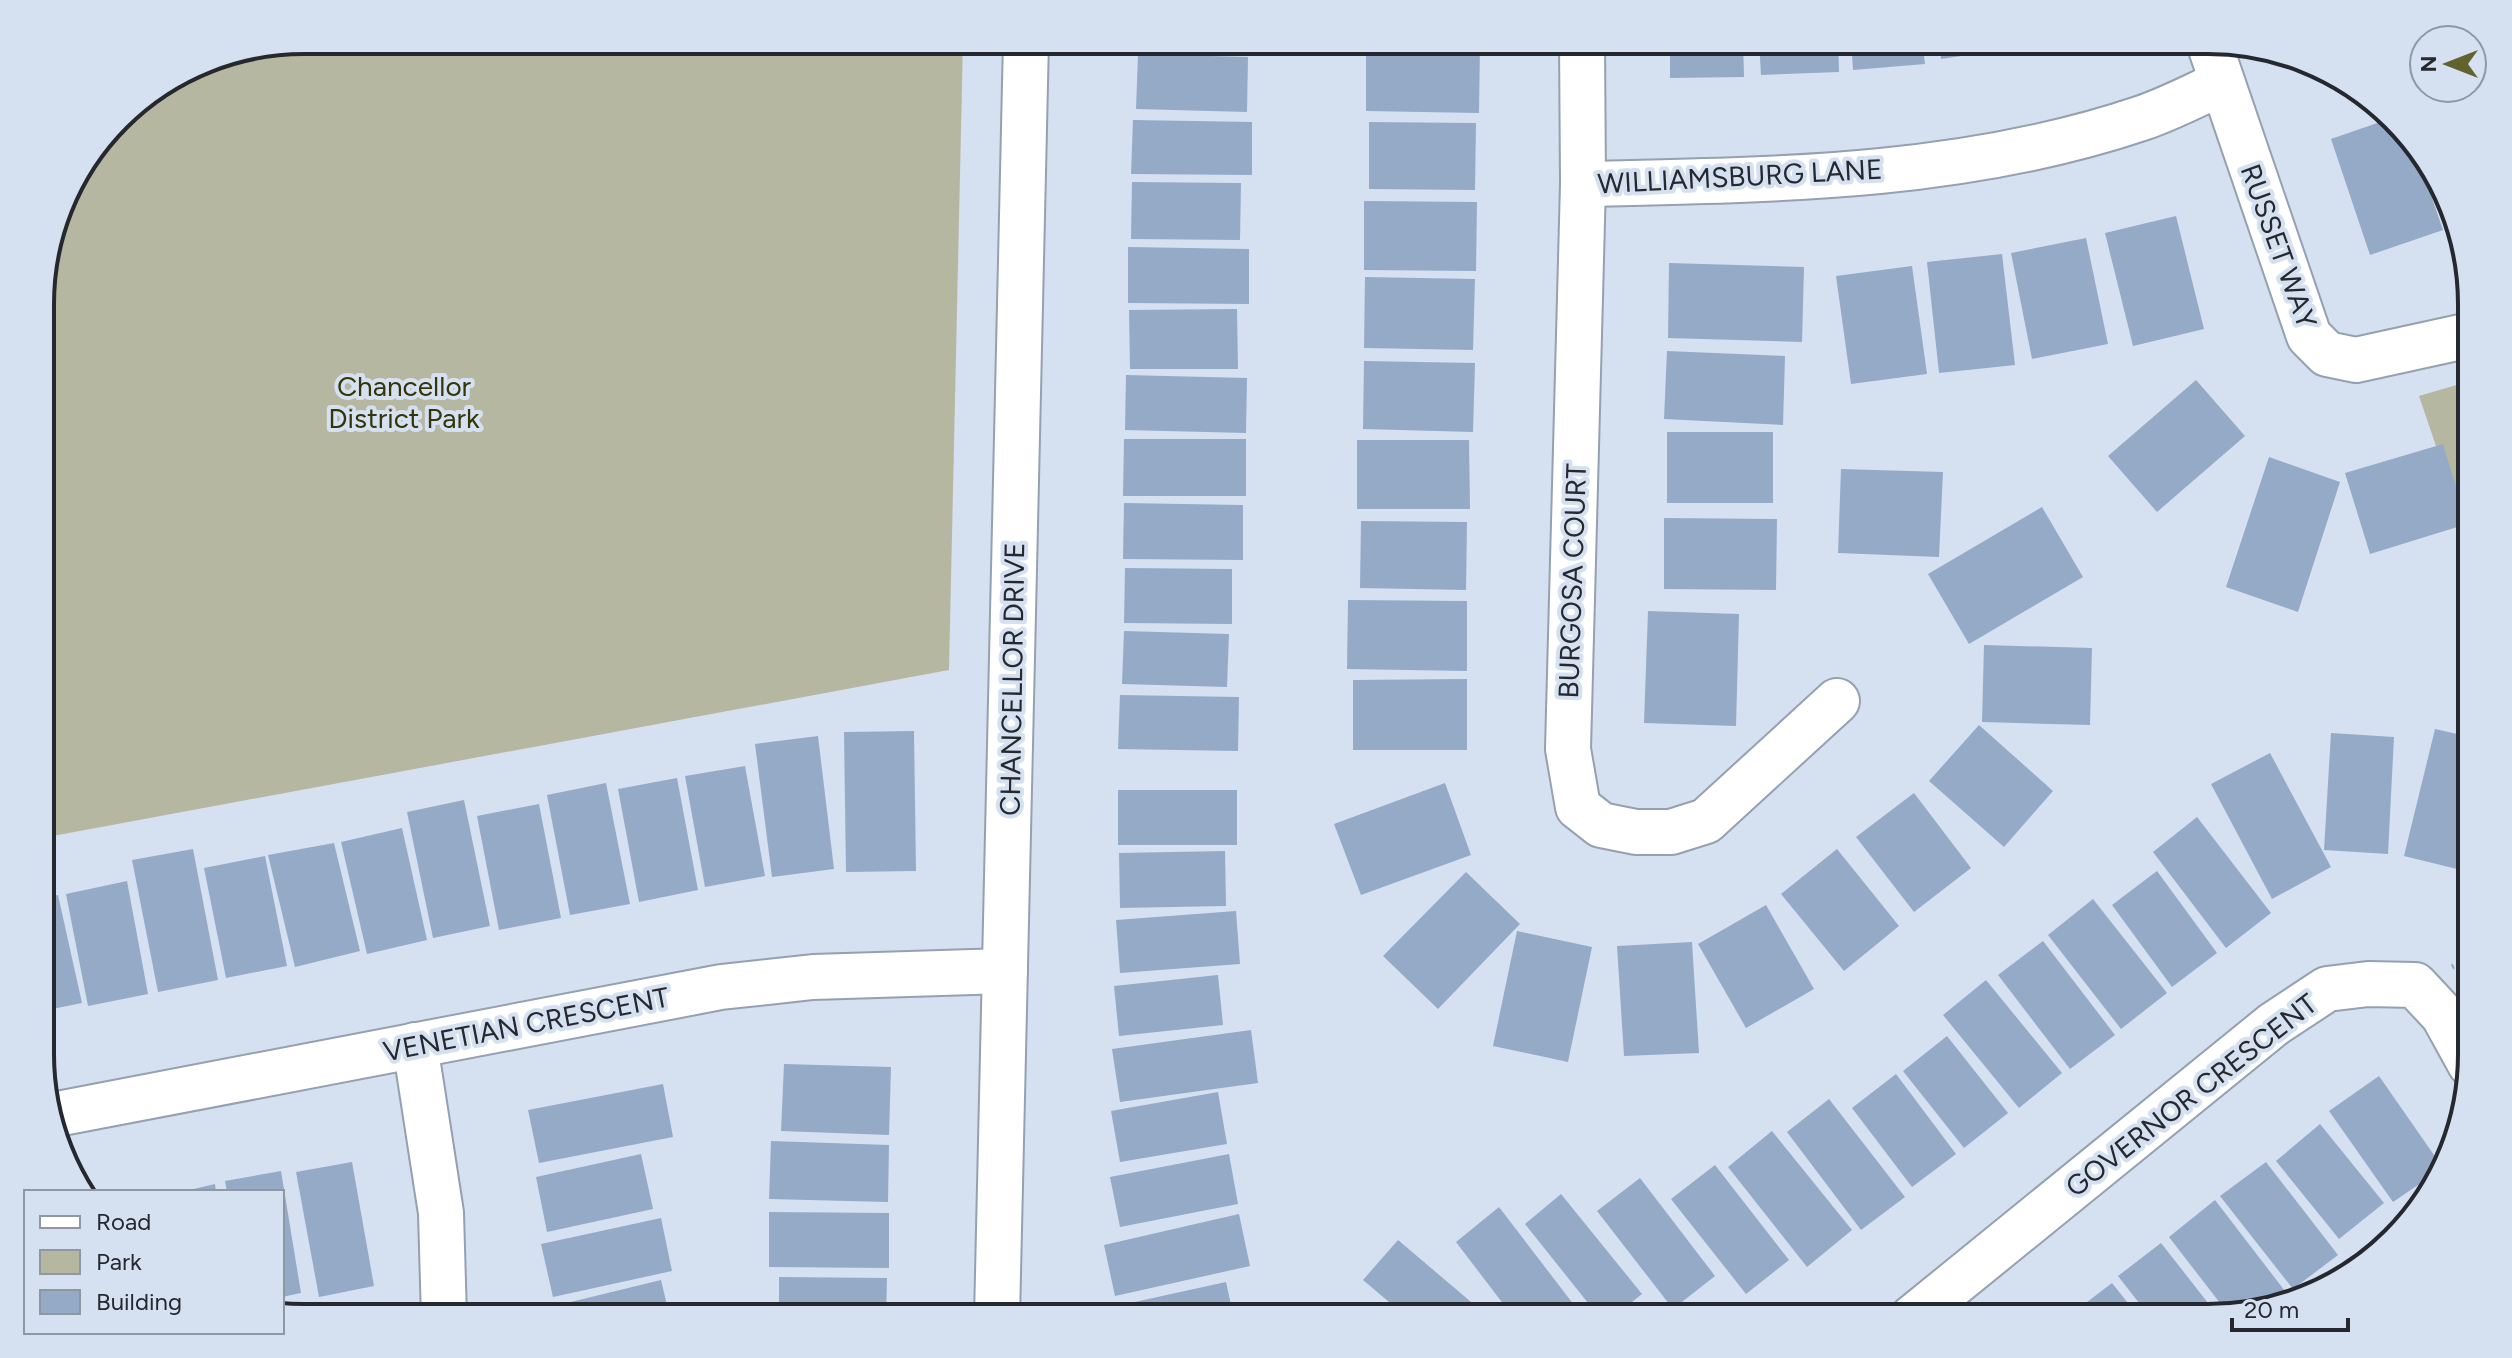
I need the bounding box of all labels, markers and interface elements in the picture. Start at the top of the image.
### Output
north arrow [2408,24,2488,104]
text: N [2415,55,2442,73]
street label: WILLIAMSBURG LANE [1597,152,1883,200]
street label: RUSSET WAY [2234,159,2324,333]
park label: Chancellor District Park [328,369,480,435]
street label: BURGOSA COURT [1551,462,1593,699]
street label: CHANCELLOR DRIVE [993,542,1031,816]
street label: VENETIAN CRESCENT [380,980,672,1068]
street label: GOVERNOR CRESCENT [2059,986,2324,1204]
legend [24,1190,284,1334]
text: Road [96,1207,151,1236]
text: Park [96,1247,142,1276]
scale bar [2232,1282,2348,1332]
text: Building [96,1287,182,1316]
text: 20 m [2244,1295,2299,1324]

